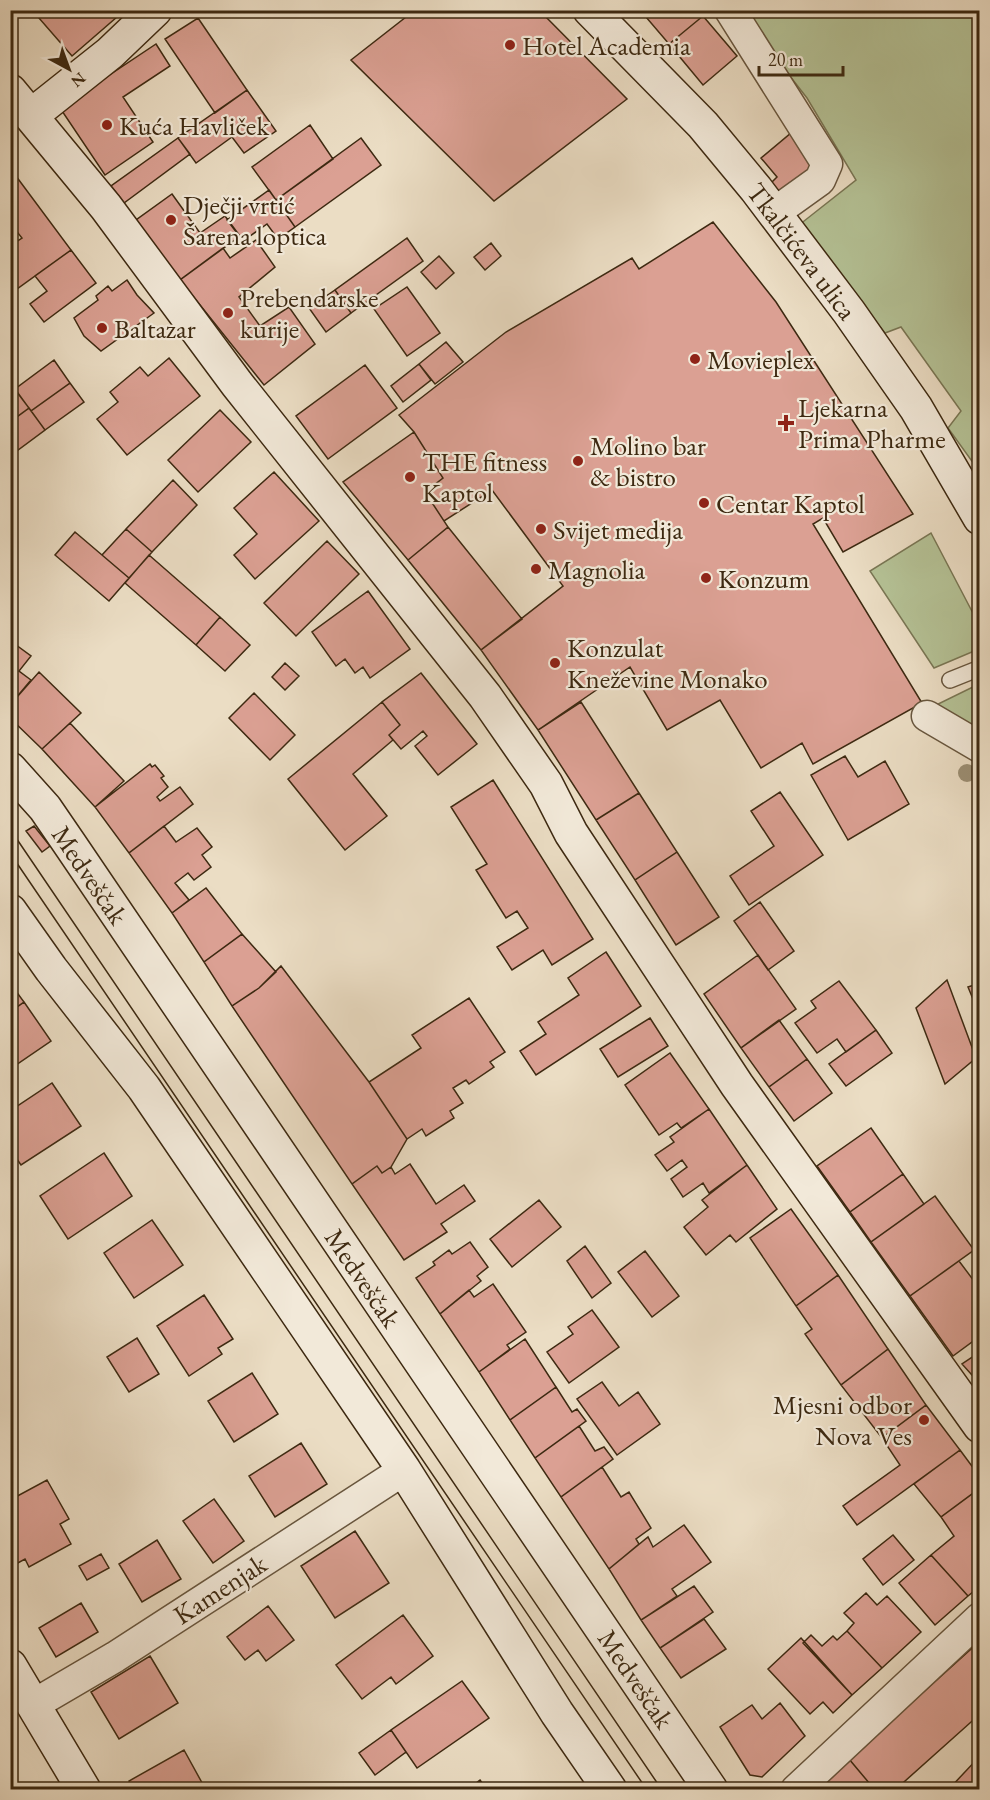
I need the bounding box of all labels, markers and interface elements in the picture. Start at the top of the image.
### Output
place label: Hotel Academia [522,28,691,63]
marker: Hotel Academia [503,38,517,52]
north arrow [39,39,99,99]
scale bar [759,39,843,77]
text: 20 m [768,48,803,71]
text: N [67,68,90,92]
place label: Kuća Havliček [119,108,269,143]
marker: Kuća Havliček [100,118,114,132]
street label: Tkalčićeva ulica [739,175,865,327]
place label: Dječji vrtić Šarena loptica [183,187,327,253]
marker: Dječji vrtić Šarena loptica [164,213,178,227]
place label: Prebendarske kurije [240,280,379,346]
marker: Prebendarske kurije [221,306,235,320]
place label: Baltazar [114,311,196,346]
marker: Baltazar [95,321,109,335]
place label: Movieplex [707,342,815,377]
marker: Movieplex [688,352,702,366]
place label: Ljekarna Prima Pharme [798,390,946,456]
marker: Ljekarna Prima Pharme [779,416,793,430]
place label: Molino bar & bistro [590,428,706,494]
place label: THE fitness Kaptol [422,444,547,510]
marker: Molino bar & bistro [571,454,585,468]
marker: THE fitness Kaptol [403,470,417,484]
place label: Centar Kaptol [716,486,865,521]
marker: Centar Kaptol [697,496,711,510]
place label: Svijet medija [553,512,683,547]
marker: Svijet medija [534,522,548,536]
place label: Magnolia [548,552,646,587]
place label: Konzum [718,561,809,596]
marker: Magnolia [529,562,543,576]
marker: Konzum [699,571,713,585]
place label: Konzulat Kneževine Monako [567,630,768,696]
marker: Konzulat Kneževine Monako [548,656,562,670]
street label: Medveščak [44,819,136,932]
street label: Medveščak [317,1222,409,1335]
place label: Mjesni odbor Nova Ves [773,1387,912,1453]
marker: Mjesni odbor Nova Ves [917,1413,931,1427]
street label: Kamenjak [167,1546,274,1632]
street label: Medveščak [590,1623,682,1736]

